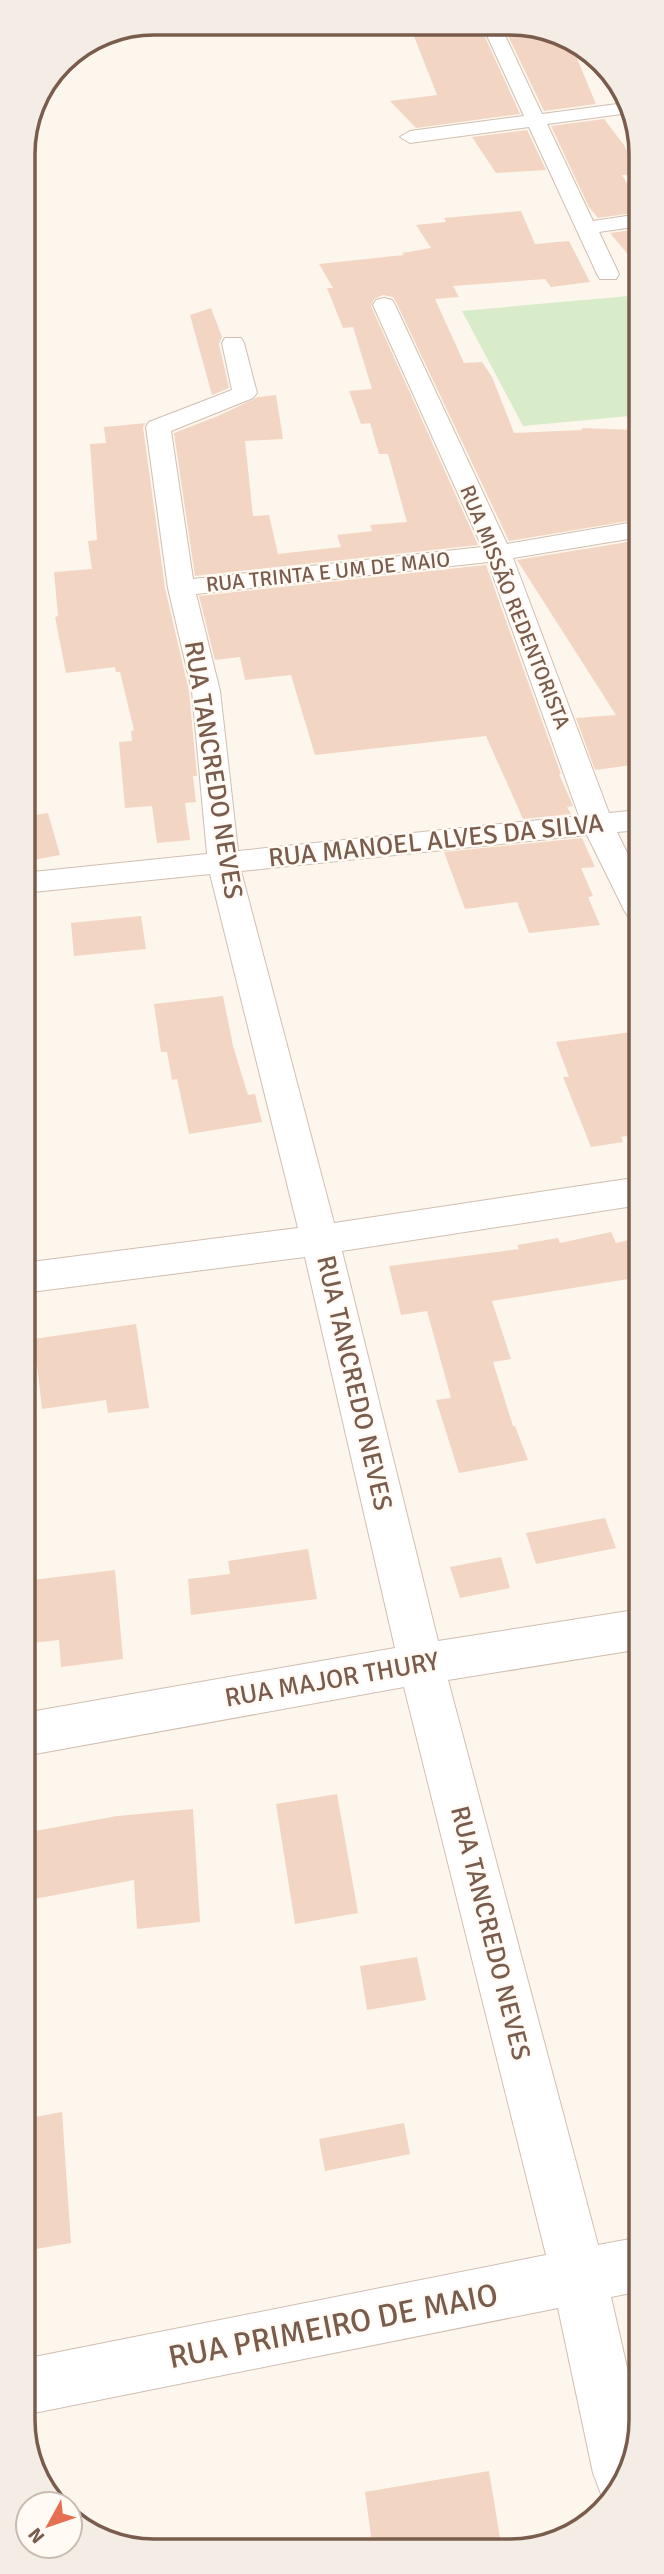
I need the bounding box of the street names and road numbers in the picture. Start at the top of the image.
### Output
street label: RUA MISSÃO REDENTORISTA [454,481,576,733]
street label: RUA TRINTA E UM DE MAIO [205,546,451,598]
street label: RUA TANCREDO NEVES [177,639,249,901]
street label: RUA MANOEL ALVES DA SILVA [267,807,605,875]
street label: RUA TANCREDO NEVES [309,1252,399,1514]
street label: RUA MAJOR THURY [222,1645,442,1715]
street label: RUA TANCREDO NEVES [443,1803,537,2063]
street label: RUA PRIMEIRO DE MAIO [165,2275,501,2377]

